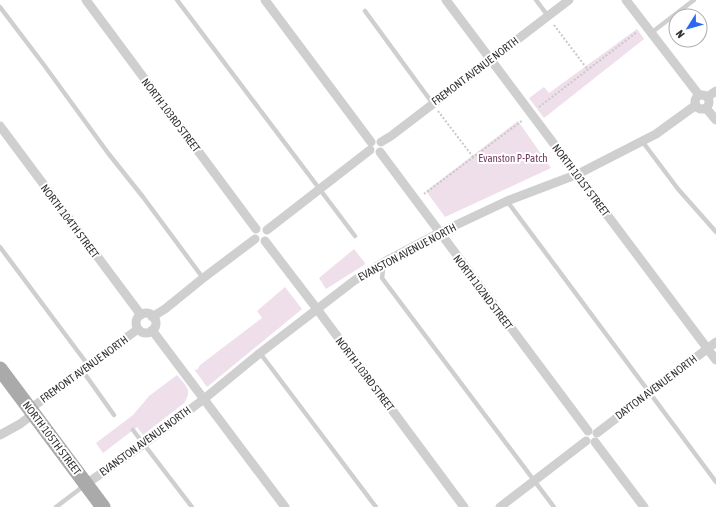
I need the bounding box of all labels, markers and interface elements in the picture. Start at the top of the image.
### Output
north arrow [668,8,708,48]
text: N [673,28,687,40]
street label: FREMONT AVENUE NORTH [429,35,521,107]
street label: NORTH 103RD STREET [139,76,203,154]
street label: NORTH 101ST STREET [550,142,612,218]
park label: Evanston P-Patch [478,152,548,164]
street label: NORTH 104TH STREET [39,182,102,260]
street label: EVANSTON AVENUE NORTH [356,221,458,283]
street label: NORTH 102ND STREET [451,252,515,332]
street label: FREMONT AVENUE NORTH [38,333,130,405]
street label: NORTH 103RD STREET [333,335,397,413]
street label: DAYTON AVENUE NORTH [613,352,699,422]
street label: NORTH 105TH STREET [21,399,84,477]
street label: EVANSTON AVENUE NORTH [97,404,193,478]

